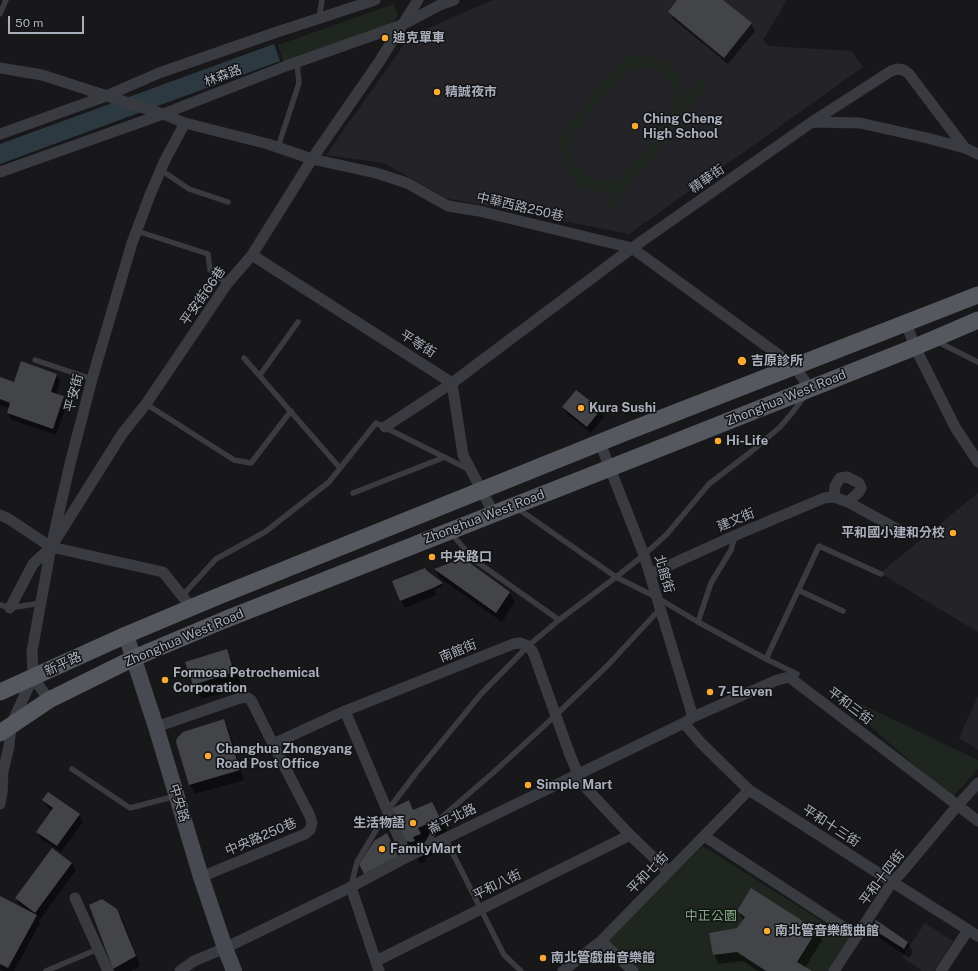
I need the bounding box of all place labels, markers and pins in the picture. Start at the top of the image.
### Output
place label: 迪克單車 [393,30,445,46]
marker: 迪克單車 [380,33,390,43]
place label: 精誠夜市 [445,84,497,100]
marker: 精誠夜市 [432,87,442,97]
place label: Ching Cheng High School [643,111,723,142]
marker: Ching Cheng High School [630,121,640,131]
place label: 吉原診所 [751,353,803,369]
marker: 吉原診所 [736,355,748,367]
place label: Kura Sushi [589,400,656,416]
marker: Kura Sushi [576,403,586,413]
place label: Hi-Life [726,433,768,449]
marker: Hi-Life [713,436,723,446]
place label: 平和國小建和分校 [841,525,945,541]
marker: 平和國小建和分校 [948,528,958,538]
place label: 中央路口 [440,549,492,565]
marker: 中央路口 [427,552,437,562]
place label: Formosa Petrochemical Corporation [173,665,320,696]
marker: Formosa Petrochemical Corporation [160,675,170,685]
place label: 7-Eleven [718,684,772,700]
marker: 7-Eleven [705,687,715,697]
place label: Changhua Zhongyang Road Post Office [216,741,352,772]
marker: Changhua Zhongyang Road Post Office [203,751,213,761]
place label: Simple Mart [536,777,612,793]
marker: Simple Mart [523,780,533,790]
place label: 生活物語 [353,815,405,831]
marker: 生活物語 [408,818,418,828]
place label: FamilyMart [390,841,462,857]
marker: FamilyMart [377,844,387,854]
place label: 南北管音樂戲曲館 [775,923,879,939]
marker: 南北管音樂戲曲館 [762,926,772,936]
place label: 南北管戲曲音樂館 [551,950,655,966]
marker: 南北管戲曲音樂館 [538,953,548,963]

